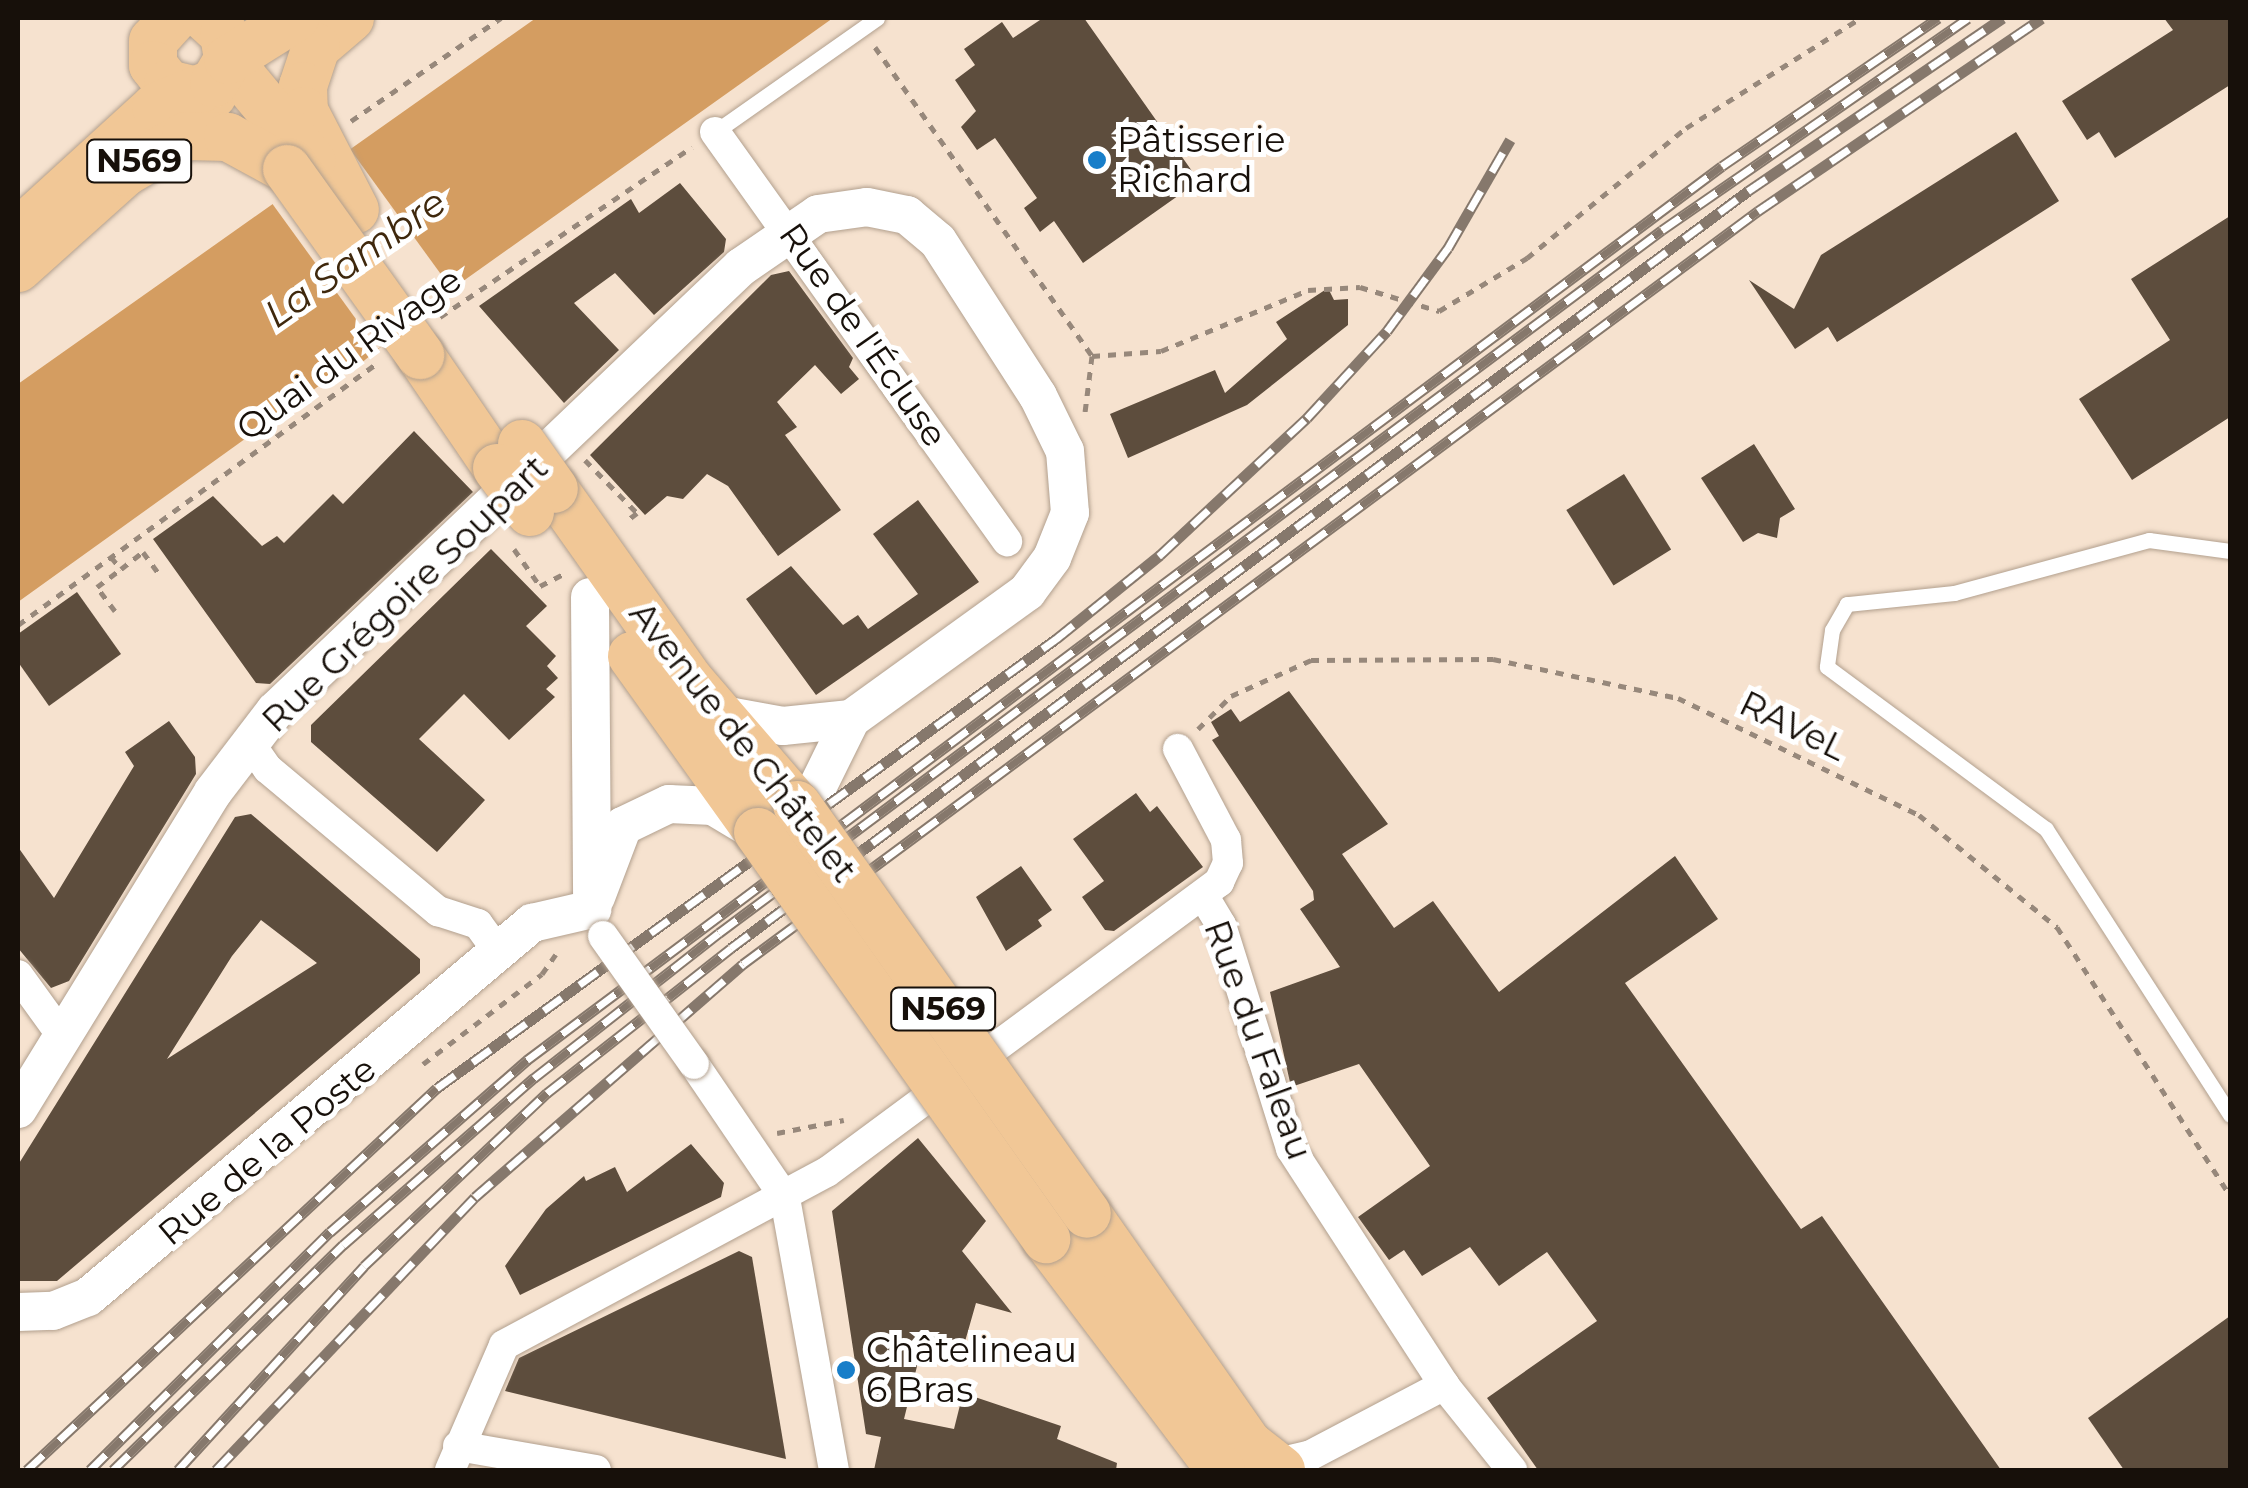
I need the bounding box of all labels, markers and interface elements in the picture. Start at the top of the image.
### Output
place label: Pâtisserie Richard [1117,119,1285,201]
road number: N569 [84,134,194,188]
marker: Pâtisserie Richard [1086,149,1108,171]
water label: La Sambre [256,179,454,337]
street label: Rue de l'Écluse [770,215,956,455]
street label: Quai du Rivage [229,258,469,450]
street label: Rue Grégoire Soupart [254,447,556,741]
street label: Avenue de Châtelet [621,594,865,890]
street label: RAVeL [1733,682,1853,770]
street label: Rue du Faleau [1195,914,1321,1166]
road number: N569 [888,982,998,1036]
street label: Rue de la Poste [150,1048,384,1254]
place label: Châtelineau 6 Bras [866,1329,1077,1411]
marker: Châtelineau 6 Bras [835,1359,857,1381]

